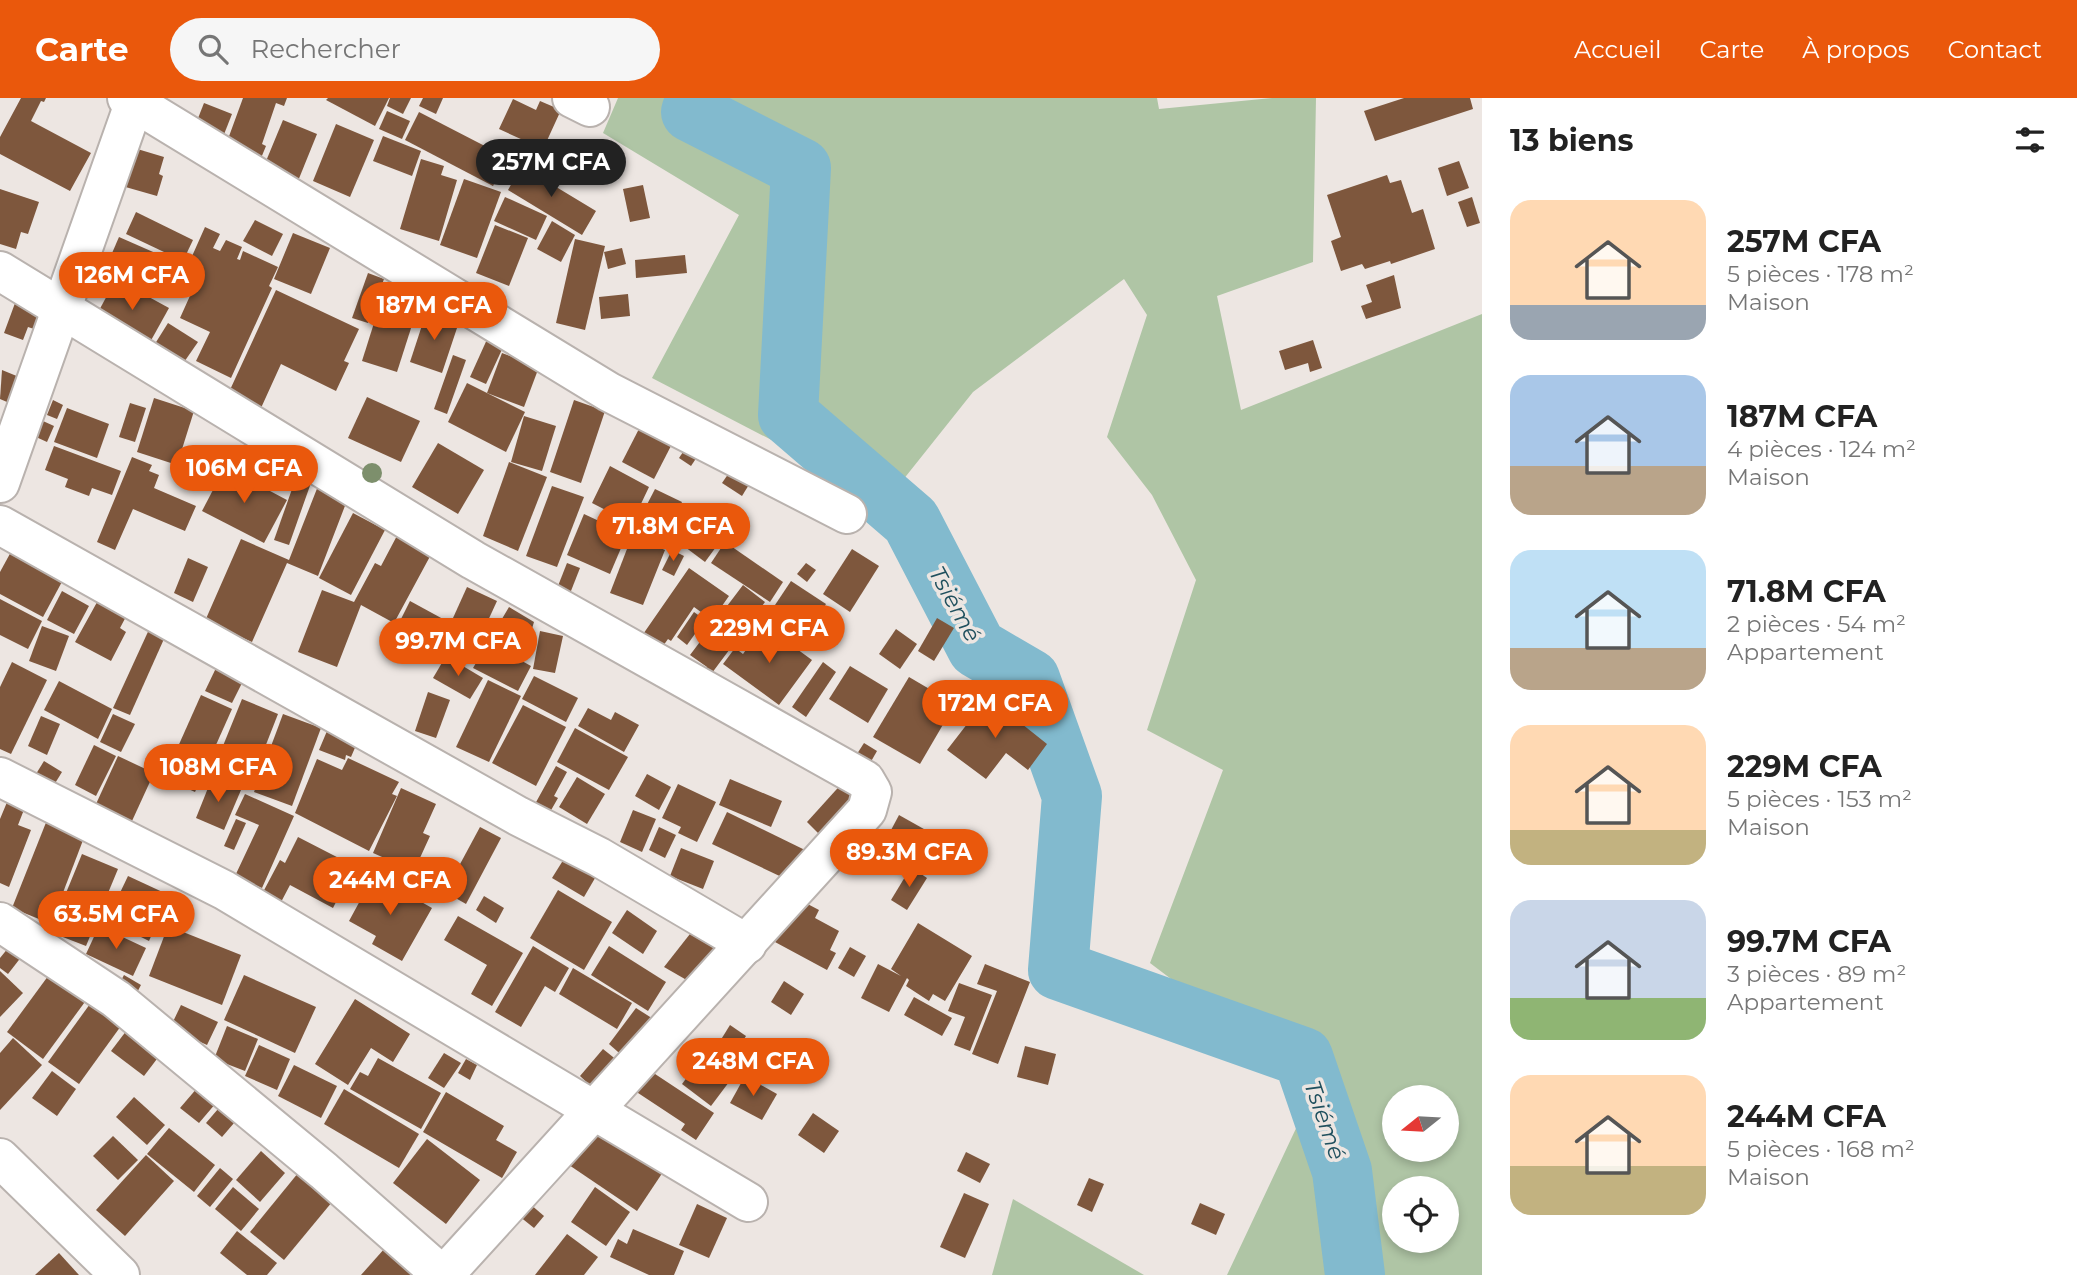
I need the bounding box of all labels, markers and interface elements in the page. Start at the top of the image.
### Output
search box [170,18,660,81]
text: Carte [35,29,128,69]
icon: search [194,30,232,68]
text: Rechercher [250,33,401,65]
text: Accueil [1574,35,1661,64]
text: Carte [1699,35,1764,64]
text: À propos [1802,35,1909,64]
text: Contact [1947,35,2042,64]
icon: filters [2011,121,2049,159]
text: 13 biens [1510,122,1633,159]
pin: 257M CFA [479,140,623,199]
text: 257M CFA [492,148,610,176]
text: 257M CFA [1727,223,1881,260]
icon: home [1566,228,1650,312]
pin: 126M CFA [60,252,204,312]
text: 5 pièces · 178 m² [1727,260,1914,288]
text: 126M CFA [75,261,189,289]
pin: 187M CFA [362,282,506,342]
text: Maison [1727,288,1810,316]
text: 187M CFA [376,291,492,319]
text: 187M CFA [1727,398,1877,435]
icon: home [1566,403,1650,487]
text: 4 pièces · 124 m² [1727,435,1916,463]
pin: 106M CFA [172,446,316,505]
text: 106M CFA [186,454,302,482]
text: Maison [1727,463,1810,491]
pin: 71.8M CFA [593,504,753,563]
text: 71.8M CFA [612,512,734,540]
water label: Tsiémé [923,561,987,647]
text: 71.8M CFA [1727,573,1886,610]
icon: home [1566,578,1650,662]
pin: 229M CFA [697,606,841,665]
text: 2 pièces · 54 m² [1727,610,1906,638]
text: 229M CFA [710,614,828,642]
pin: 99.7M CFA [378,618,538,678]
text: 99.7M CFA [395,627,521,655]
text: Appartement [1727,638,1884,666]
pin: 172M CFA [923,680,1067,740]
text: 172M CFA [938,689,1052,717]
pin: 108M CFA [146,744,290,804]
text: 229M CFA [1727,748,1882,785]
text: 108M CFA [160,753,276,781]
icon: home [1566,753,1650,837]
text: 5 pièces · 153 m² [1727,785,1912,813]
text: Maison [1727,813,1810,841]
pin: 89.3M CFA [829,830,989,889]
text: 89.3M CFA [846,838,972,866]
pin: 244M CFA [318,858,462,917]
text: 244M CFA [329,866,451,894]
pin: 63.5M CFA [36,892,196,951]
text: 63.5M CFA [54,900,178,928]
text: 99.7M CFA [1727,923,1891,960]
icon: home [1566,928,1650,1012]
text: 3 pièces · 89 m² [1727,960,1906,988]
text: Appartement [1727,988,1884,1016]
pin: 248M CFA [681,1038,825,1098]
text: 248M CFA [692,1047,814,1075]
water label: Tsiémé [1298,1077,1352,1163]
north arrow [1382,1085,1460,1162]
map controls [1382,1085,1459,1253]
text: 244M CFA [1727,1098,1886,1135]
icon: home [1566,1103,1650,1187]
text: 5 pièces · 168 m² [1727,1135,1915,1163]
text: Maison [1727,1163,1810,1191]
button: locate [1382,1176,1459,1253]

